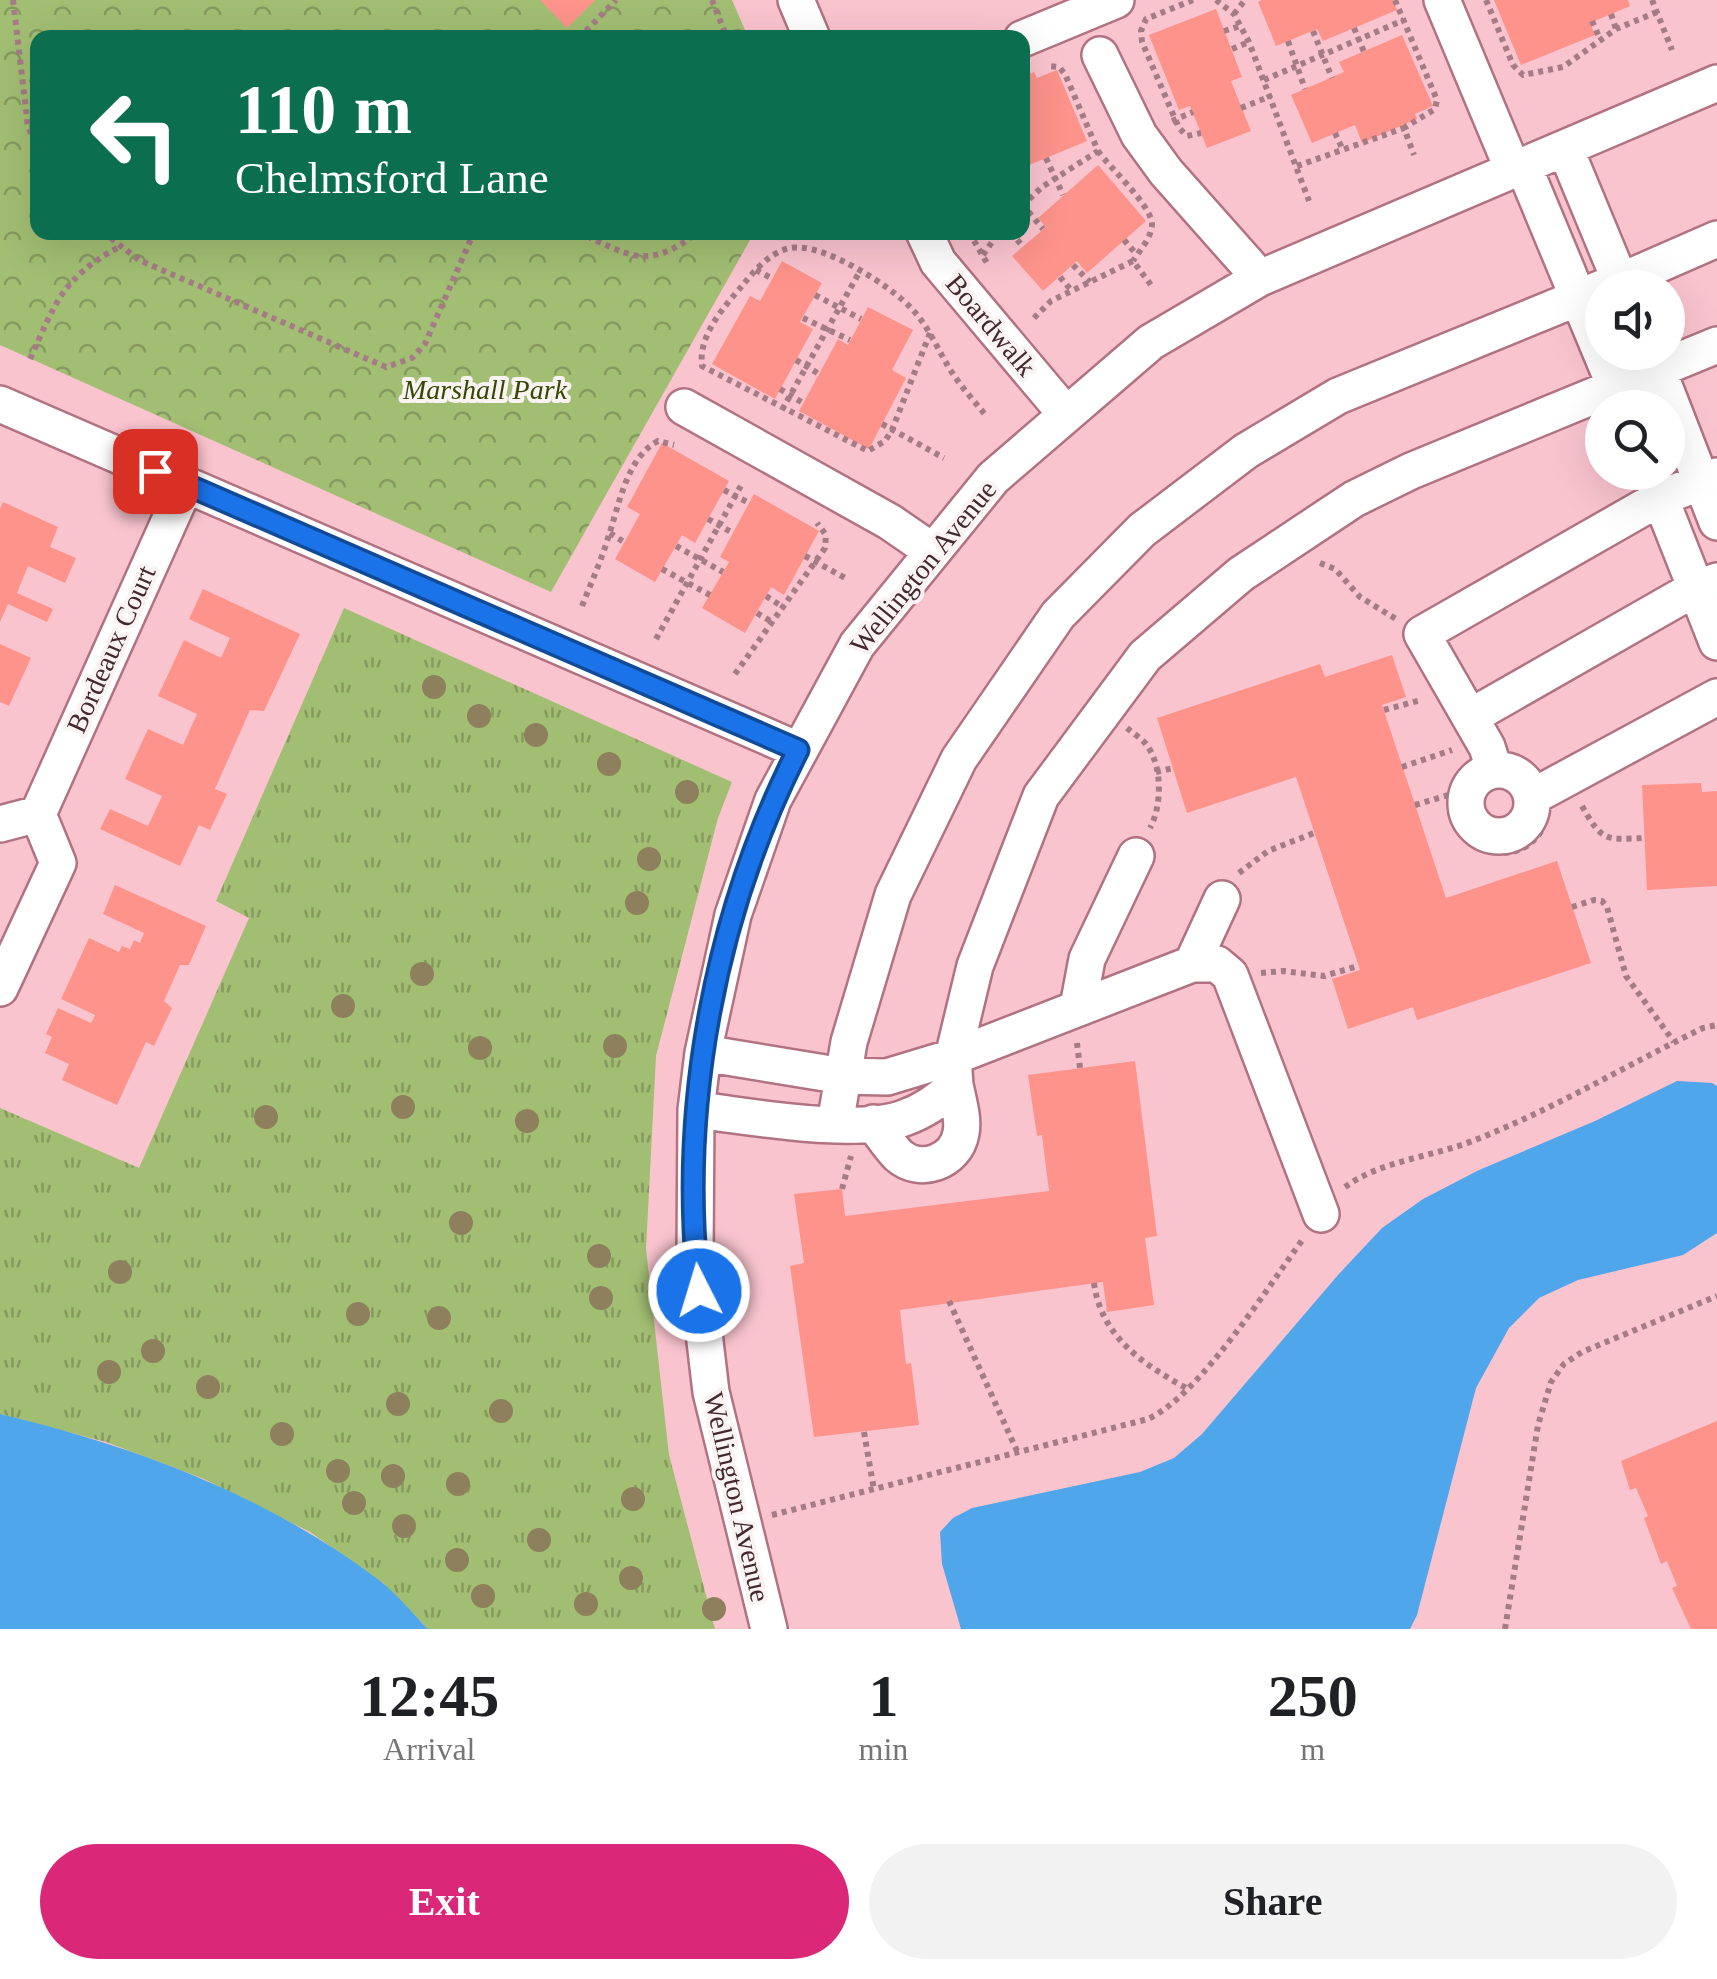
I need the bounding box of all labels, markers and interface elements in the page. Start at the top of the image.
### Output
icon: left [70,70,200,200]
text: 110 m [235,71,412,148]
text: Chelmsford Lane [235,153,549,203]
street label: Boardwalk [940,268,1042,382]
map controls [1585,270,1685,490]
button: sound [1585,270,1685,370]
park label: Marshall Park [402,374,568,405]
button: search [1585,390,1685,490]
pin [113,429,198,514]
icon: arrive [128,444,183,499]
street label: Wellington Avenue [844,474,1002,660]
street label: Bordeaux Court [60,560,162,737]
position arrow [647,1239,751,1343]
street label: Wellington Avenue [698,1389,776,1605]
text: 12:45 [359,1663,499,1729]
text: 1 [868,1663,898,1729]
text: 250 [1268,1663,1358,1729]
text: Arrival [383,1731,475,1767]
text: min [859,1731,908,1767]
text: m [1300,1731,1325,1767]
button: Exit [40,1844,849,1959]
button: Share [869,1844,1677,1959]

